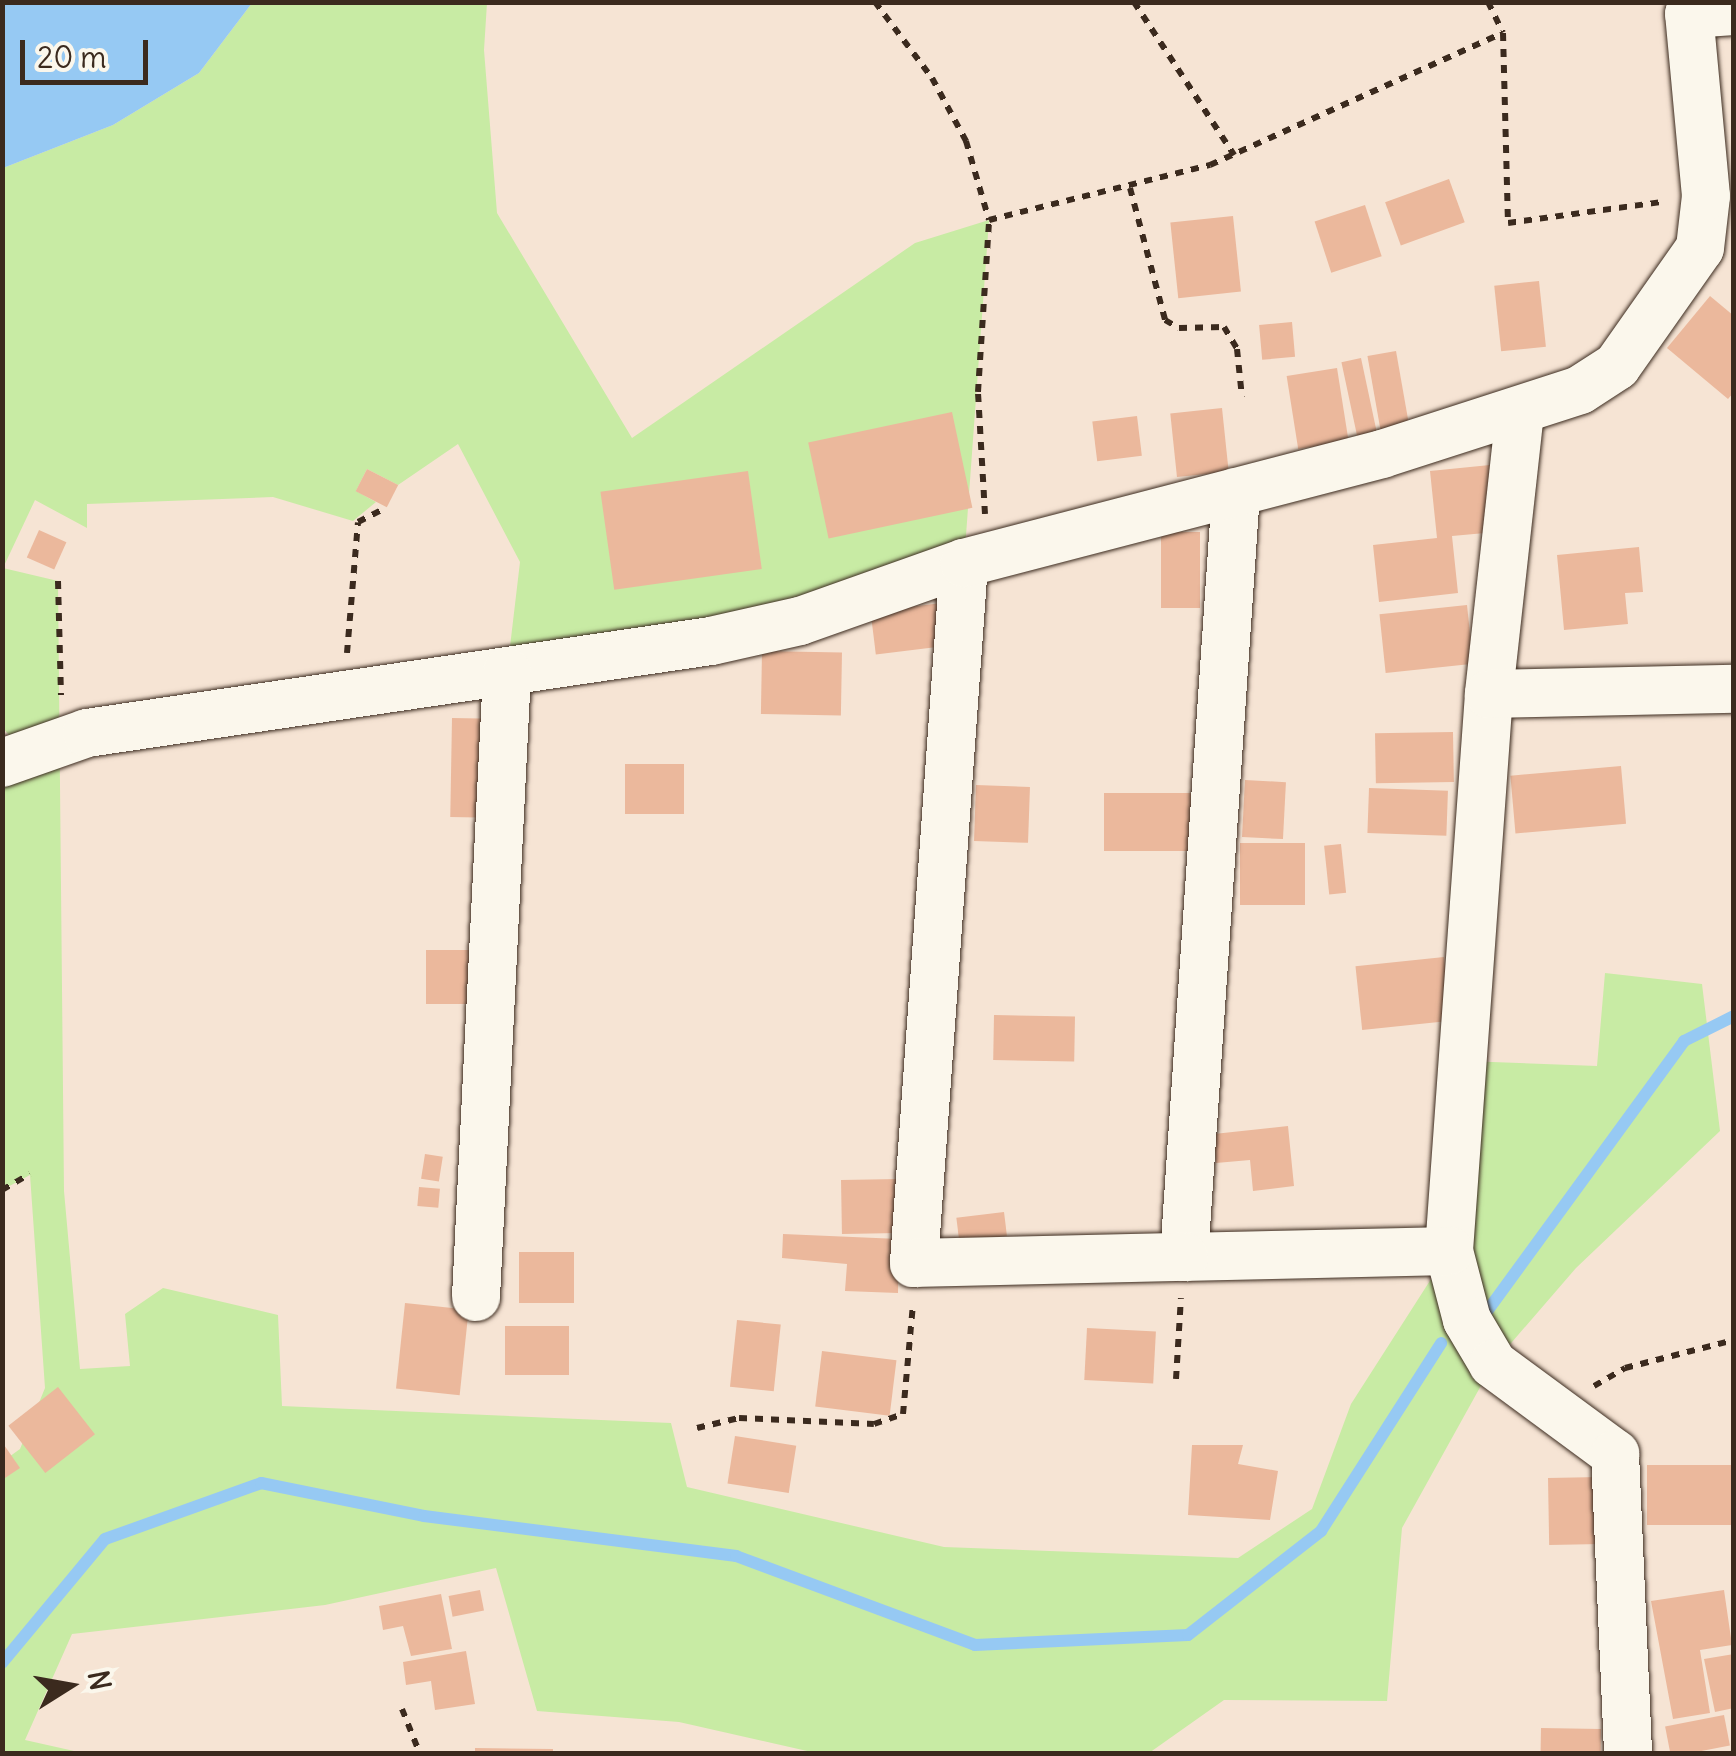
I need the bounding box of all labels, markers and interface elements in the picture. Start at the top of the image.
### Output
scale bar [25,20,152,82]
text: 20 m [37,38,107,76]
north arrow [20,1636,120,1736]
text: N [80,1667,119,1693]

